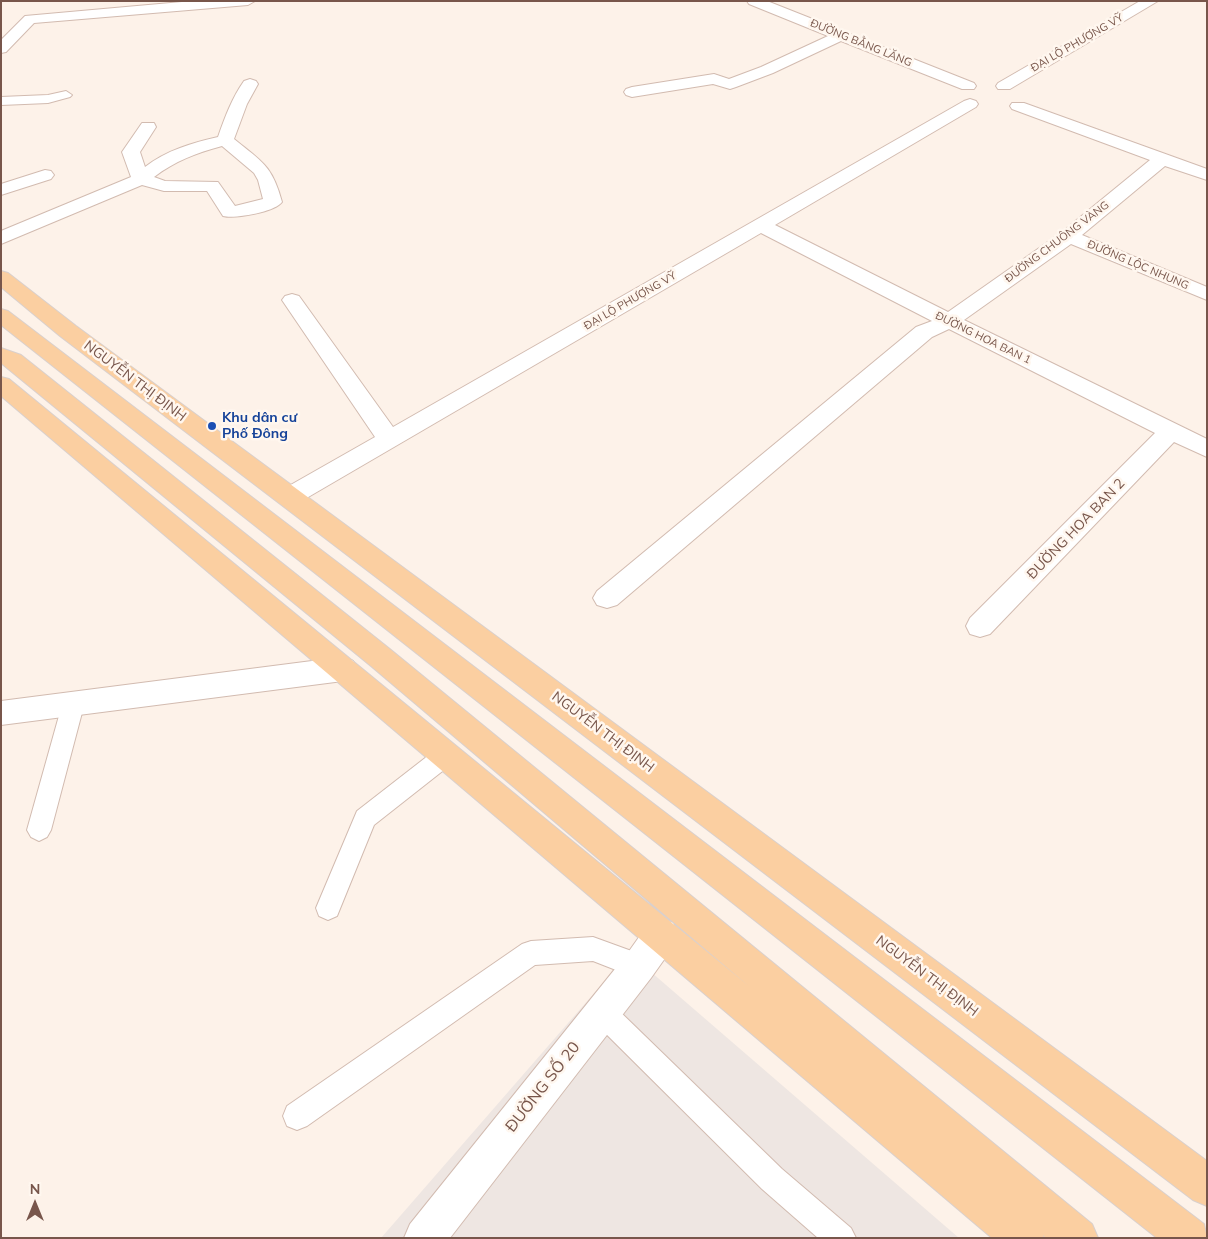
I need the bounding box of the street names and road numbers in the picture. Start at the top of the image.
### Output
street label: ĐẠI LỘ PHƯỢNG VỸ [1028,11,1126,75]
street label: ĐƯỜNG BẰNG LĂNG [808,17,914,69]
street label: ĐƯỜNG CHUÔNG VÀNG [1002,199,1112,285]
street label: ĐƯỜNG LỘC NHUNG [1085,238,1191,292]
street label: ĐẠI LỘ PHƯỢNG VỸ [581,269,679,333]
street label: ĐƯỜNG HOA BAN 1 [933,309,1033,367]
street label: NGUYỄN THỊ ĐỊNH [81,337,189,425]
street label: ĐƯỜNG HOA BAN 2 [1024,475,1128,583]
street label: NGUYỄN THỊ ĐỊNH [549,688,657,776]
street label: NGUYỄN THỊ ĐỊNH [873,932,981,1020]
street label: ĐƯỜNG SỐ 20 [502,1038,584,1136]

